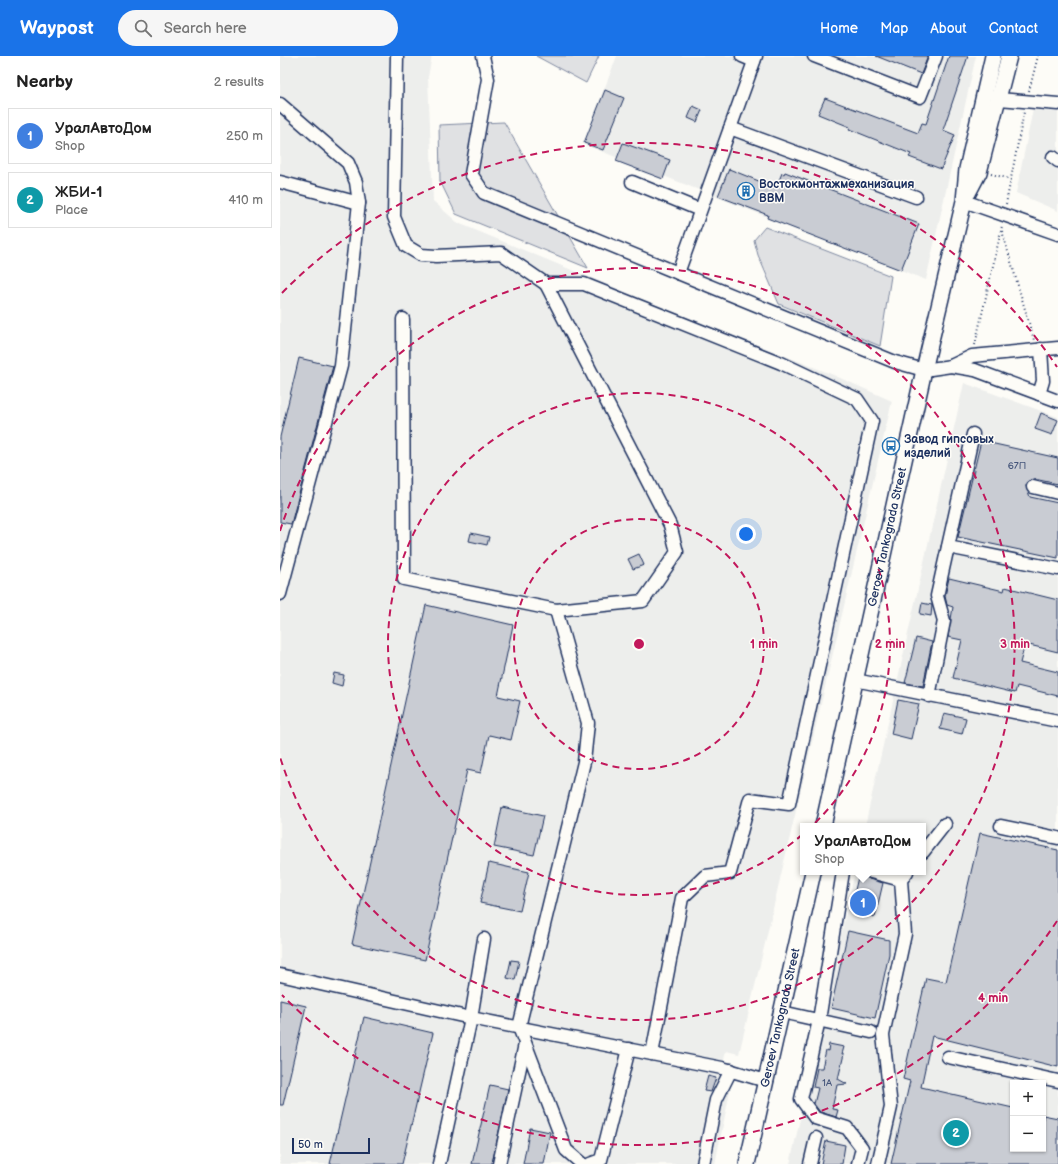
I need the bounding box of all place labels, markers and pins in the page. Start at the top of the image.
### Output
place label: Востокмонтажмеханизация ВВМ [759,177,915,206]
building icon: Востокмонтажмеханизация ВВМ [736,181,756,201]
place label: Завод гипсовых изделий [904,432,994,461]
bus stop icon: Завод гипсовых изделий [881,436,901,456]
centre of rings [632,637,646,651]
pin: 1 [850,888,876,918]
pin: 2 [943,1118,969,1148]

